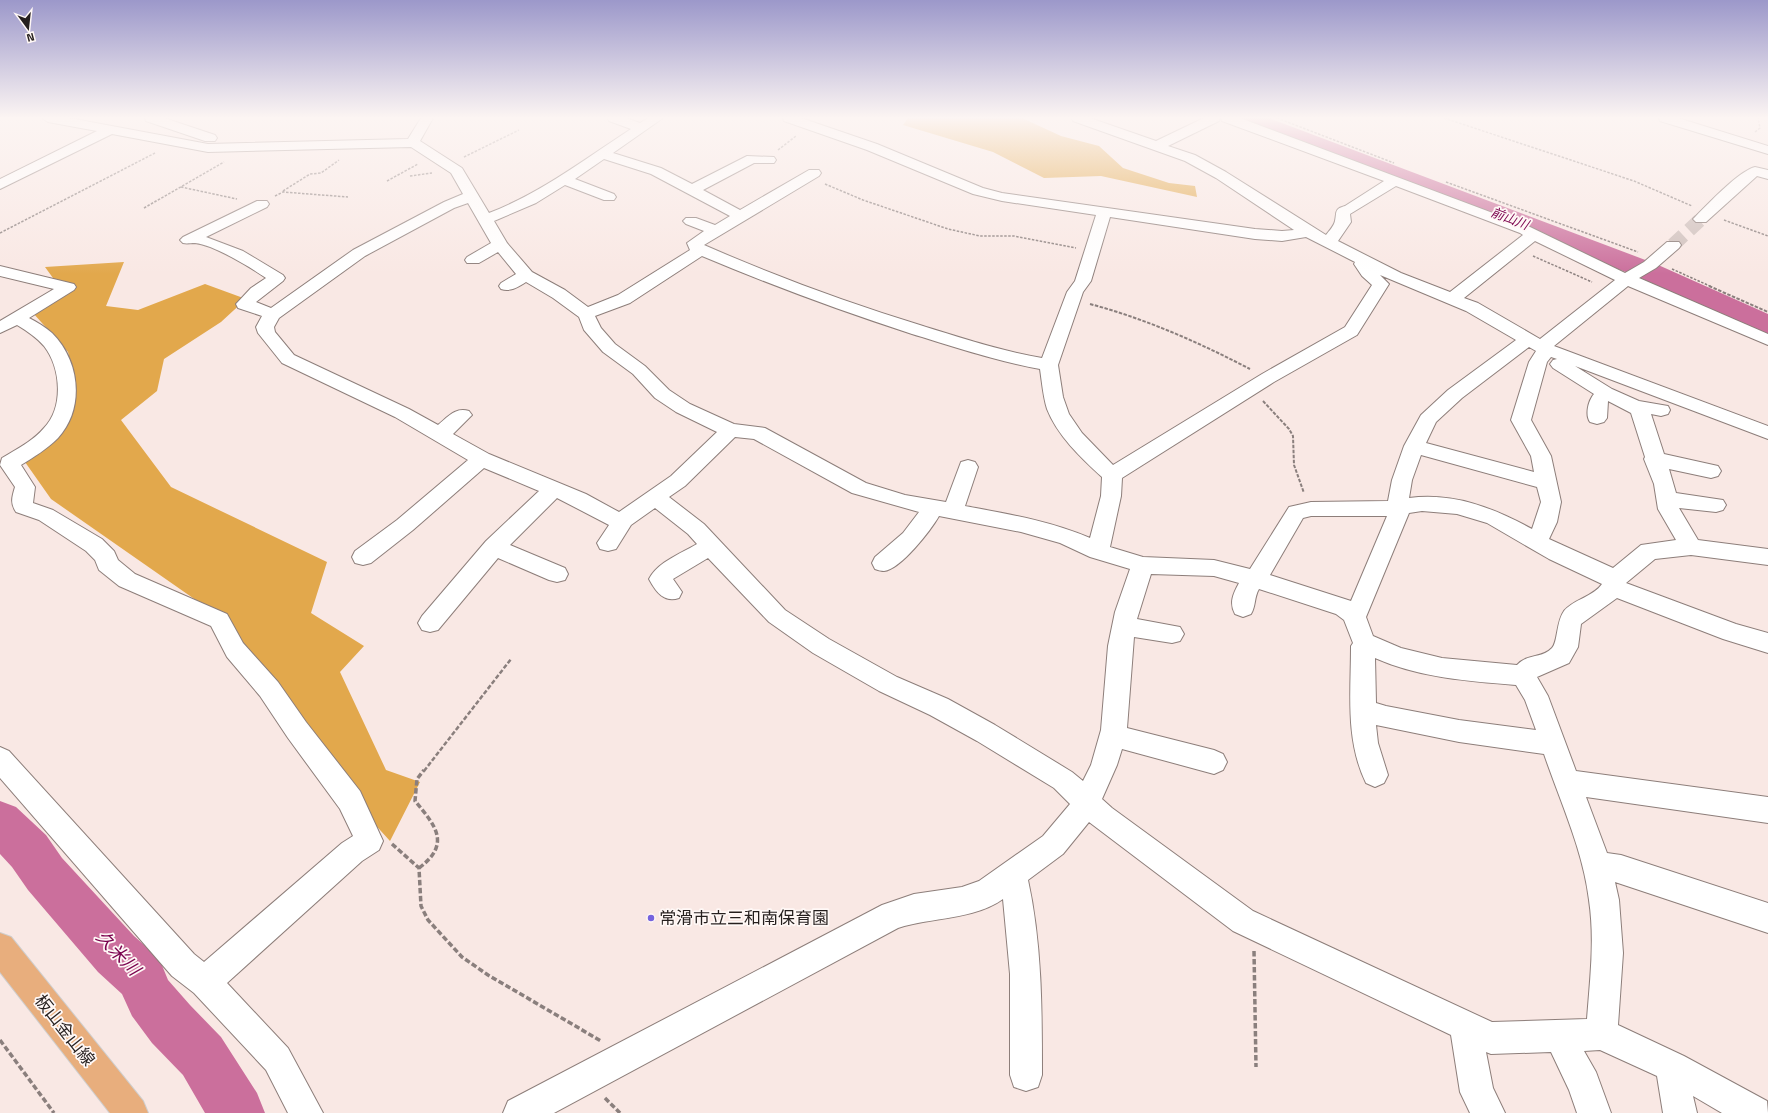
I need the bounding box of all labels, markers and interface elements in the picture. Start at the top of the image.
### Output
north arrow [8,8,48,48]
text: N [25,29,36,46]
water label: 前山川 [1488,202,1534,235]
place label: 常滑市立三和南保育園 [659,905,829,931]
marker: 常滑市立三和南保育園 [646,913,656,923]
water label: 久米川 [90,924,148,983]
street label: 板山金山線 [29,989,101,1071]

